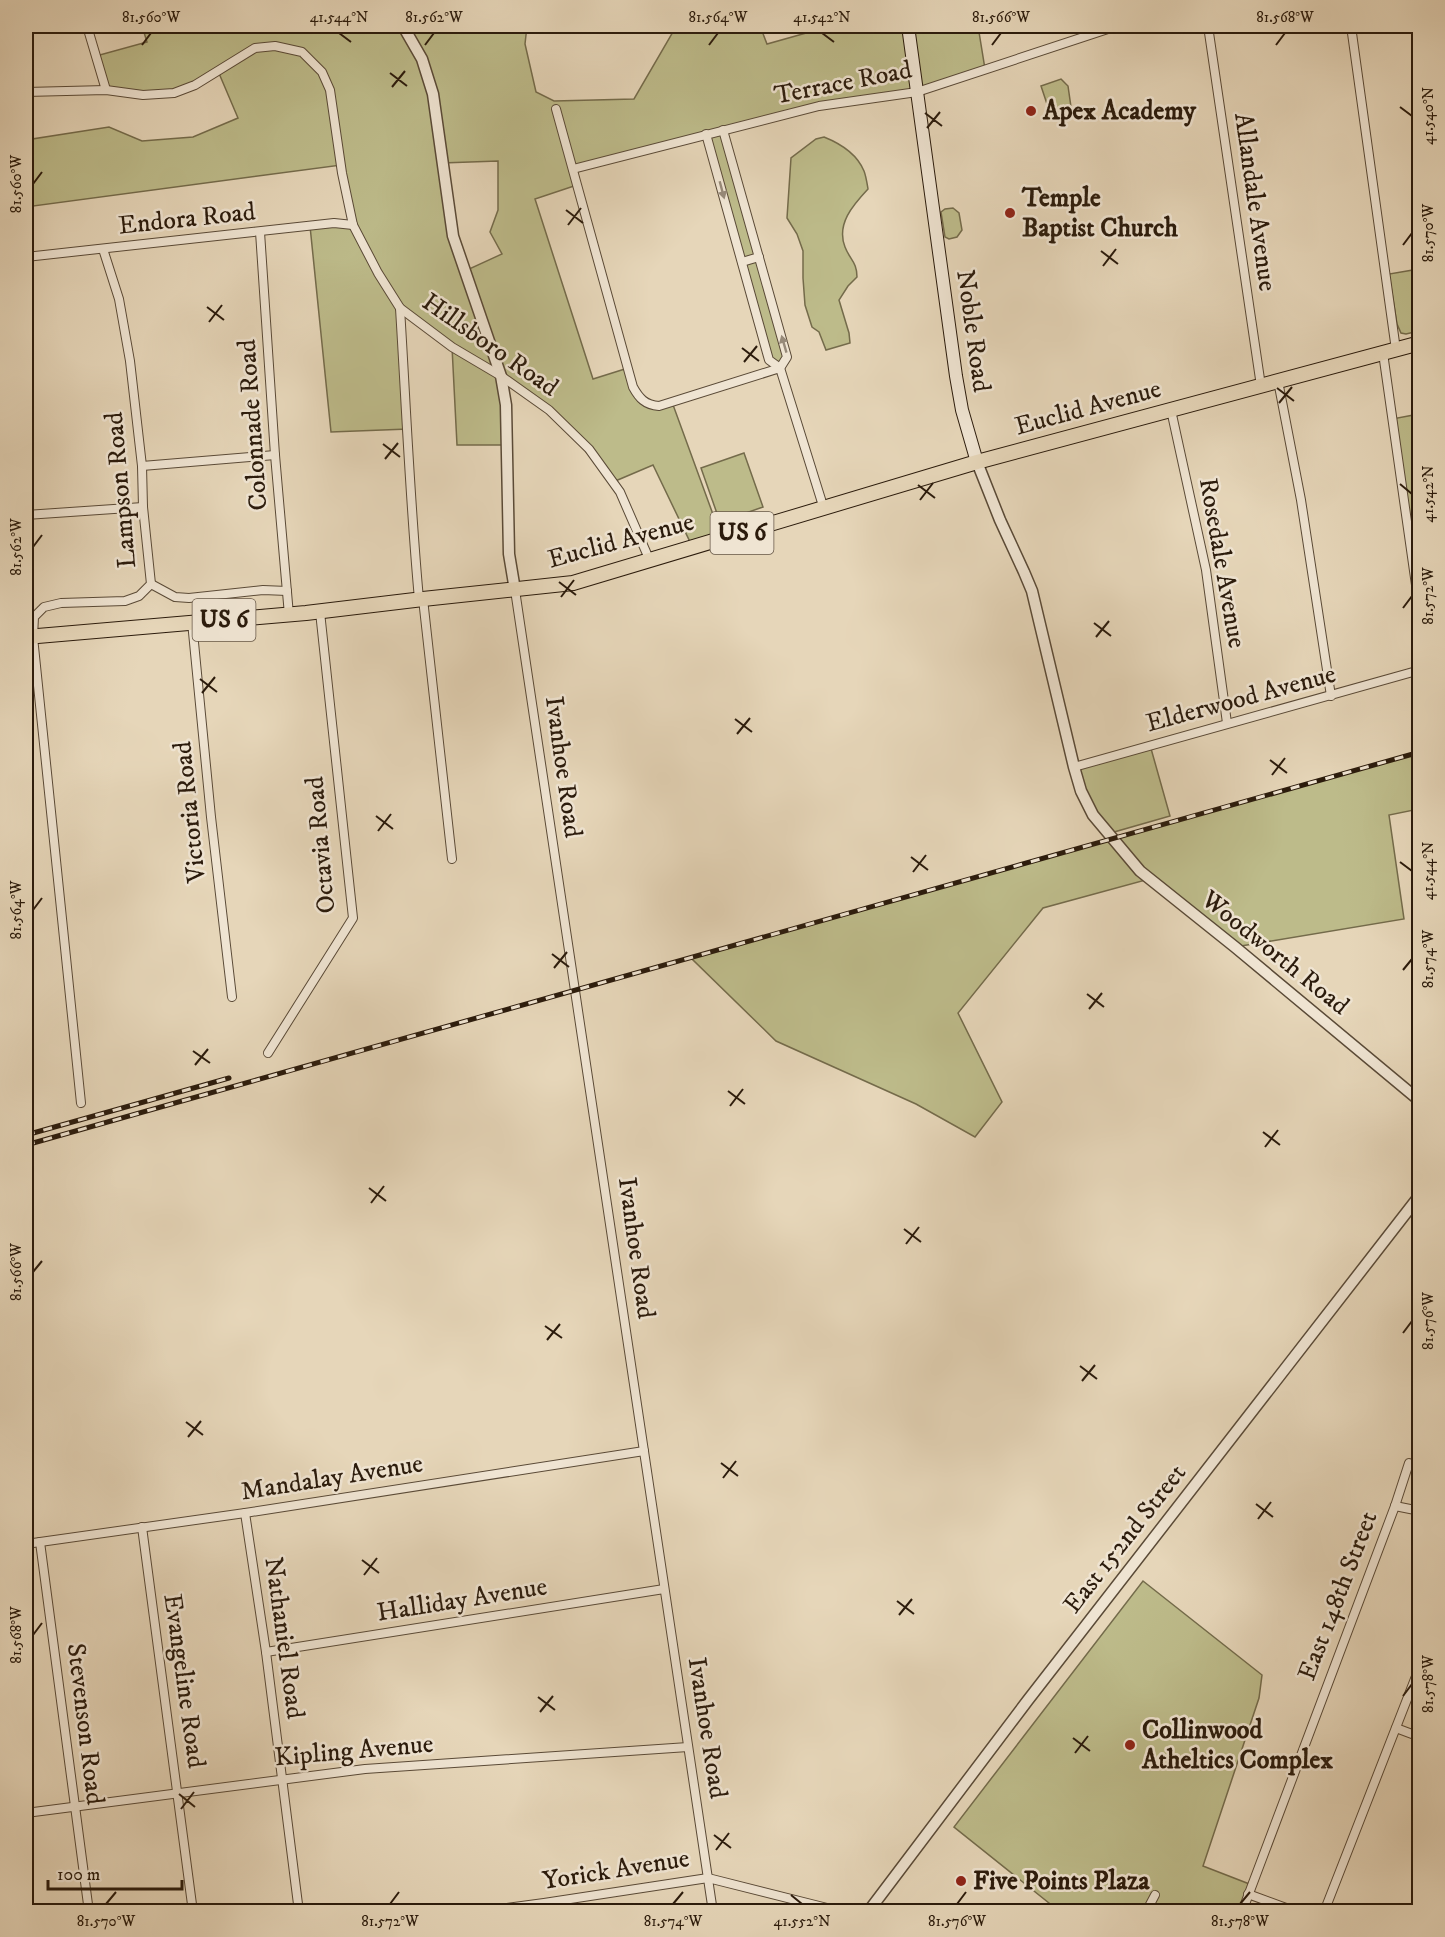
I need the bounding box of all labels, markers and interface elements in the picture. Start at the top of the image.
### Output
text: 81.560°W [122,8,180,27]
text: 41.544°N [310,8,368,27]
text: 81.562°W [405,8,463,27]
text: 81.564°W [689,8,748,27]
text: 41.542°N [793,8,851,27]
text: 81.566°W [972,8,1030,27]
text: 81.568°W [1256,8,1314,27]
street label: Terrace Road [771,53,915,113]
text: 41.540°N [1419,87,1438,145]
place label: Apex Academy [1042,95,1197,128]
marker: Apex Academy [1024,104,1038,118]
street label: Allandale Avenue [1226,111,1284,293]
text: 81.560°W [7,155,26,213]
one-way arrow [718,182,727,200]
place label: Temple Baptist Church [1021,182,1178,245]
street label: Endora Road [117,195,257,243]
text: 81.570°W [1419,204,1438,262]
marker: Temple Baptist Church [1003,206,1017,220]
street label: Noble Road [948,268,998,394]
street label: Hillsboro Road [415,286,565,404]
one-way arrow [779,335,788,353]
street label: Colonnade Road [231,338,275,512]
street label: Euclid Avenue [1011,373,1165,443]
street label: Lampson Road [98,410,144,569]
text: 41.542°N [1419,465,1438,523]
street label: Rosedale Avenue [1191,475,1253,651]
street label: Euclid Avenue [544,506,698,576]
road number: US 6 [710,512,774,554]
text: 81.562°W [7,518,26,576]
text: 81.572°W [1419,567,1438,625]
road number: US 6 [192,599,256,641]
street label: Elderwood Avenue [1142,658,1340,740]
street label: Ivanhoe Road [537,694,589,840]
street label: Victoria Road [166,740,214,885]
street label: Octavia Road [299,775,343,915]
text: 41.544°N [1419,842,1438,900]
text: 81.564°W [7,880,26,939]
street label: Woodworth Road [1194,883,1356,1023]
text: 81.574°W [1419,929,1438,988]
street label: Ivanhoe Road [610,1175,662,1321]
text: 81.566°W [7,1243,26,1301]
text: 81.576°W [1419,1292,1438,1350]
street label: Mandalay Avenue [239,1447,425,1509]
street label: East 152nd Street [1056,1458,1194,1620]
street label: East 148th Street [1291,1507,1385,1685]
street label: Nathaniel Road [256,1555,312,1721]
street label: Halliday Avenue [374,1570,550,1630]
street label: Evangeline Road [155,1592,213,1770]
text: 81.568°W [7,1606,26,1664]
street label: Stevenson Road [59,1641,111,1807]
street label: Ivanhoe Road [680,1655,734,1801]
text: 81.578°W [1419,1655,1438,1713]
place label: Collinwood Atheltics Complex [1141,1714,1333,1777]
street label: Kipling Avenue [273,1728,435,1774]
marker: Collinwood Atheltics Complex [1123,1738,1137,1752]
street label: Yorick Avenue [540,1842,692,1898]
scale bar [48,1853,182,1891]
text: 100 m [57,1864,100,1886]
place label: Five Points Plaza [973,1865,1150,1898]
marker: Five Points Plaza [954,1874,968,1888]
text: 81.570°W [77,1912,135,1931]
text: 81.572°W [361,1912,419,1931]
text: 81.574°W [644,1912,703,1931]
text: 41.552°N [774,1912,830,1931]
text: 81.576°W [928,1912,986,1931]
text: 81.578°W [1211,1912,1269,1931]

